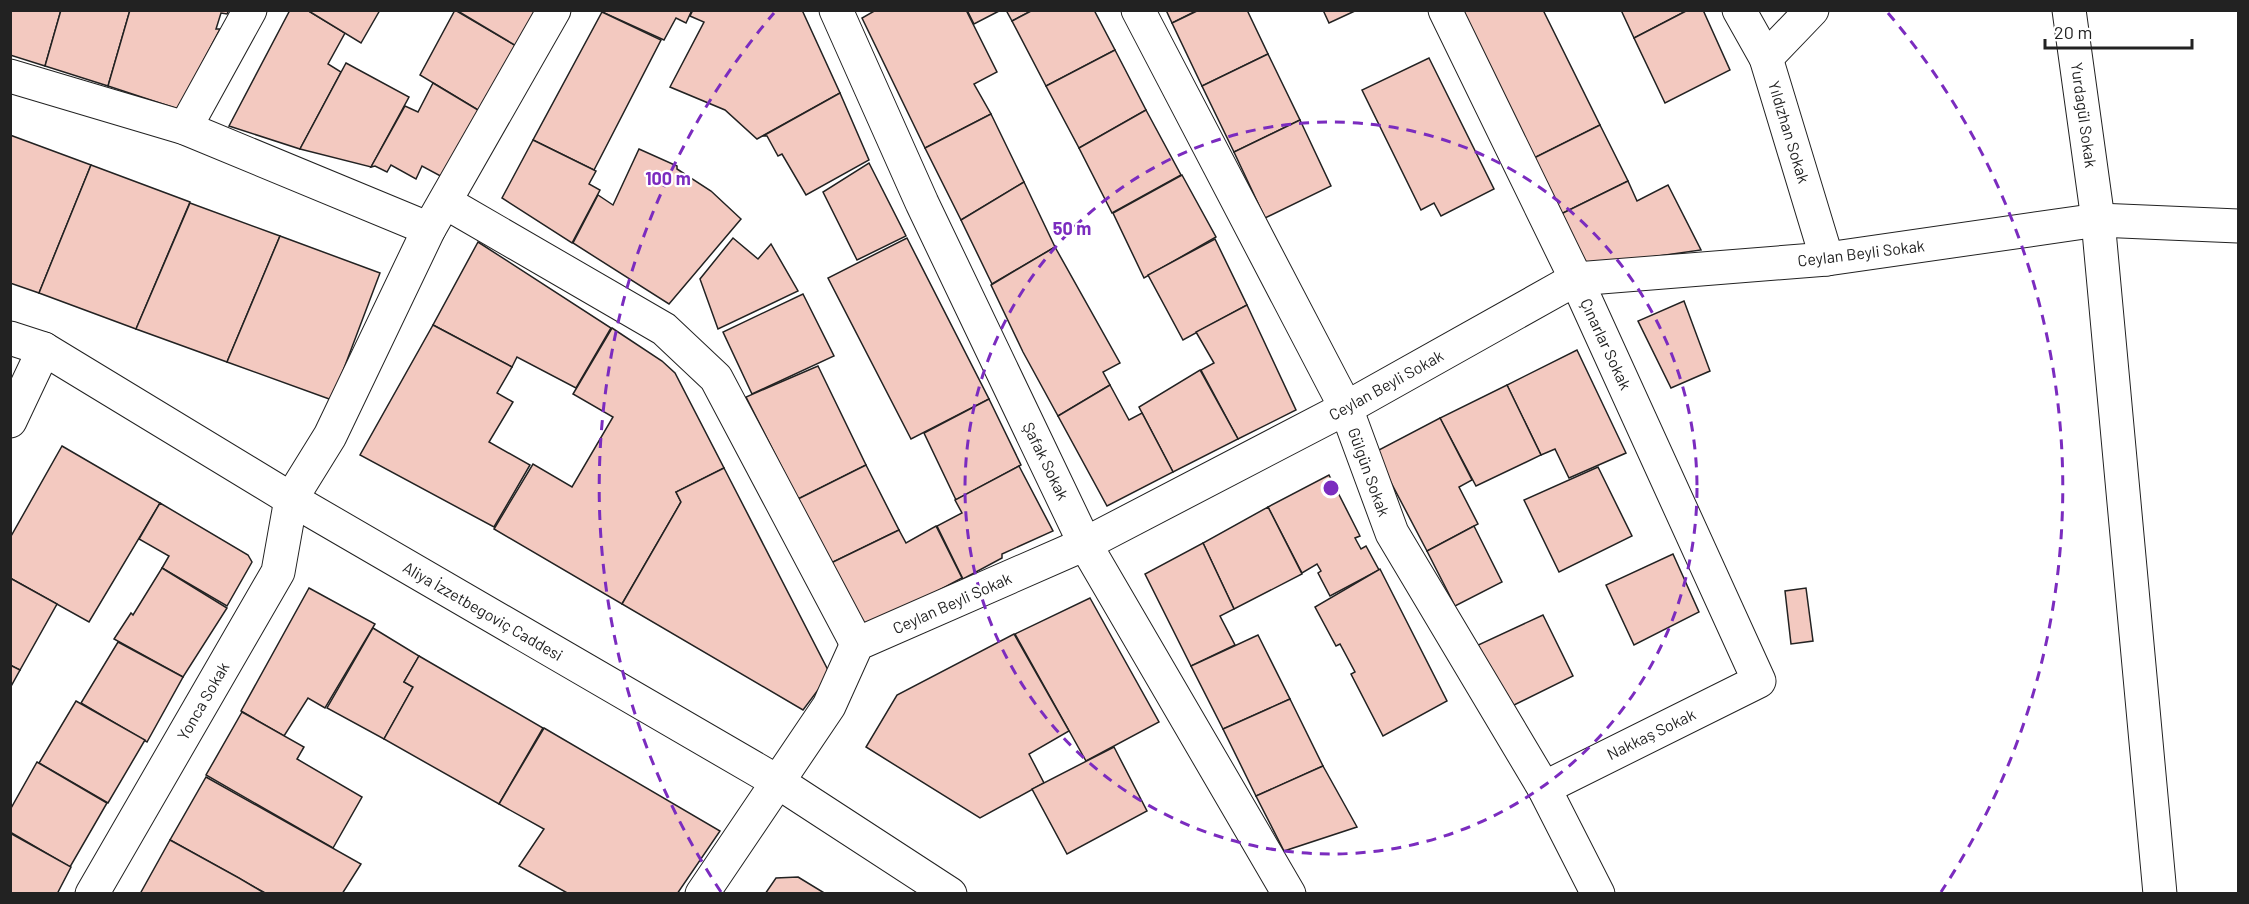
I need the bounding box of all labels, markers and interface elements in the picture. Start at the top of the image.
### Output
scale bar [2045,12,2192,50]
text: 20 m [2054,21,2092,43]
street label: Yurdagül Sokak [2068,61,2101,169]
street label: Yıldızhan Sokak [1765,78,1814,185]
text: 100 m [645,167,691,189]
text: 50 m [1053,217,1091,239]
street label: Ceylan Beyli Sokak [1796,235,1926,270]
street label: Çınarlar Sokak [1577,295,1636,393]
street label: Ceylan Beyli Sokak [1325,345,1446,424]
street label: Şafak Sokak [1019,419,1073,503]
street label: Gülgün Sokak [1345,425,1394,519]
centre of rings [1321,478,1341,498]
street label: Aliya İzzetbegoviç Caddesi [400,557,567,664]
street label: Ceylan Beyli Sokak [890,568,1014,637]
street label: Yonca Sokak [173,658,233,743]
street label: Nakkaş Sokak [1603,704,1698,763]

